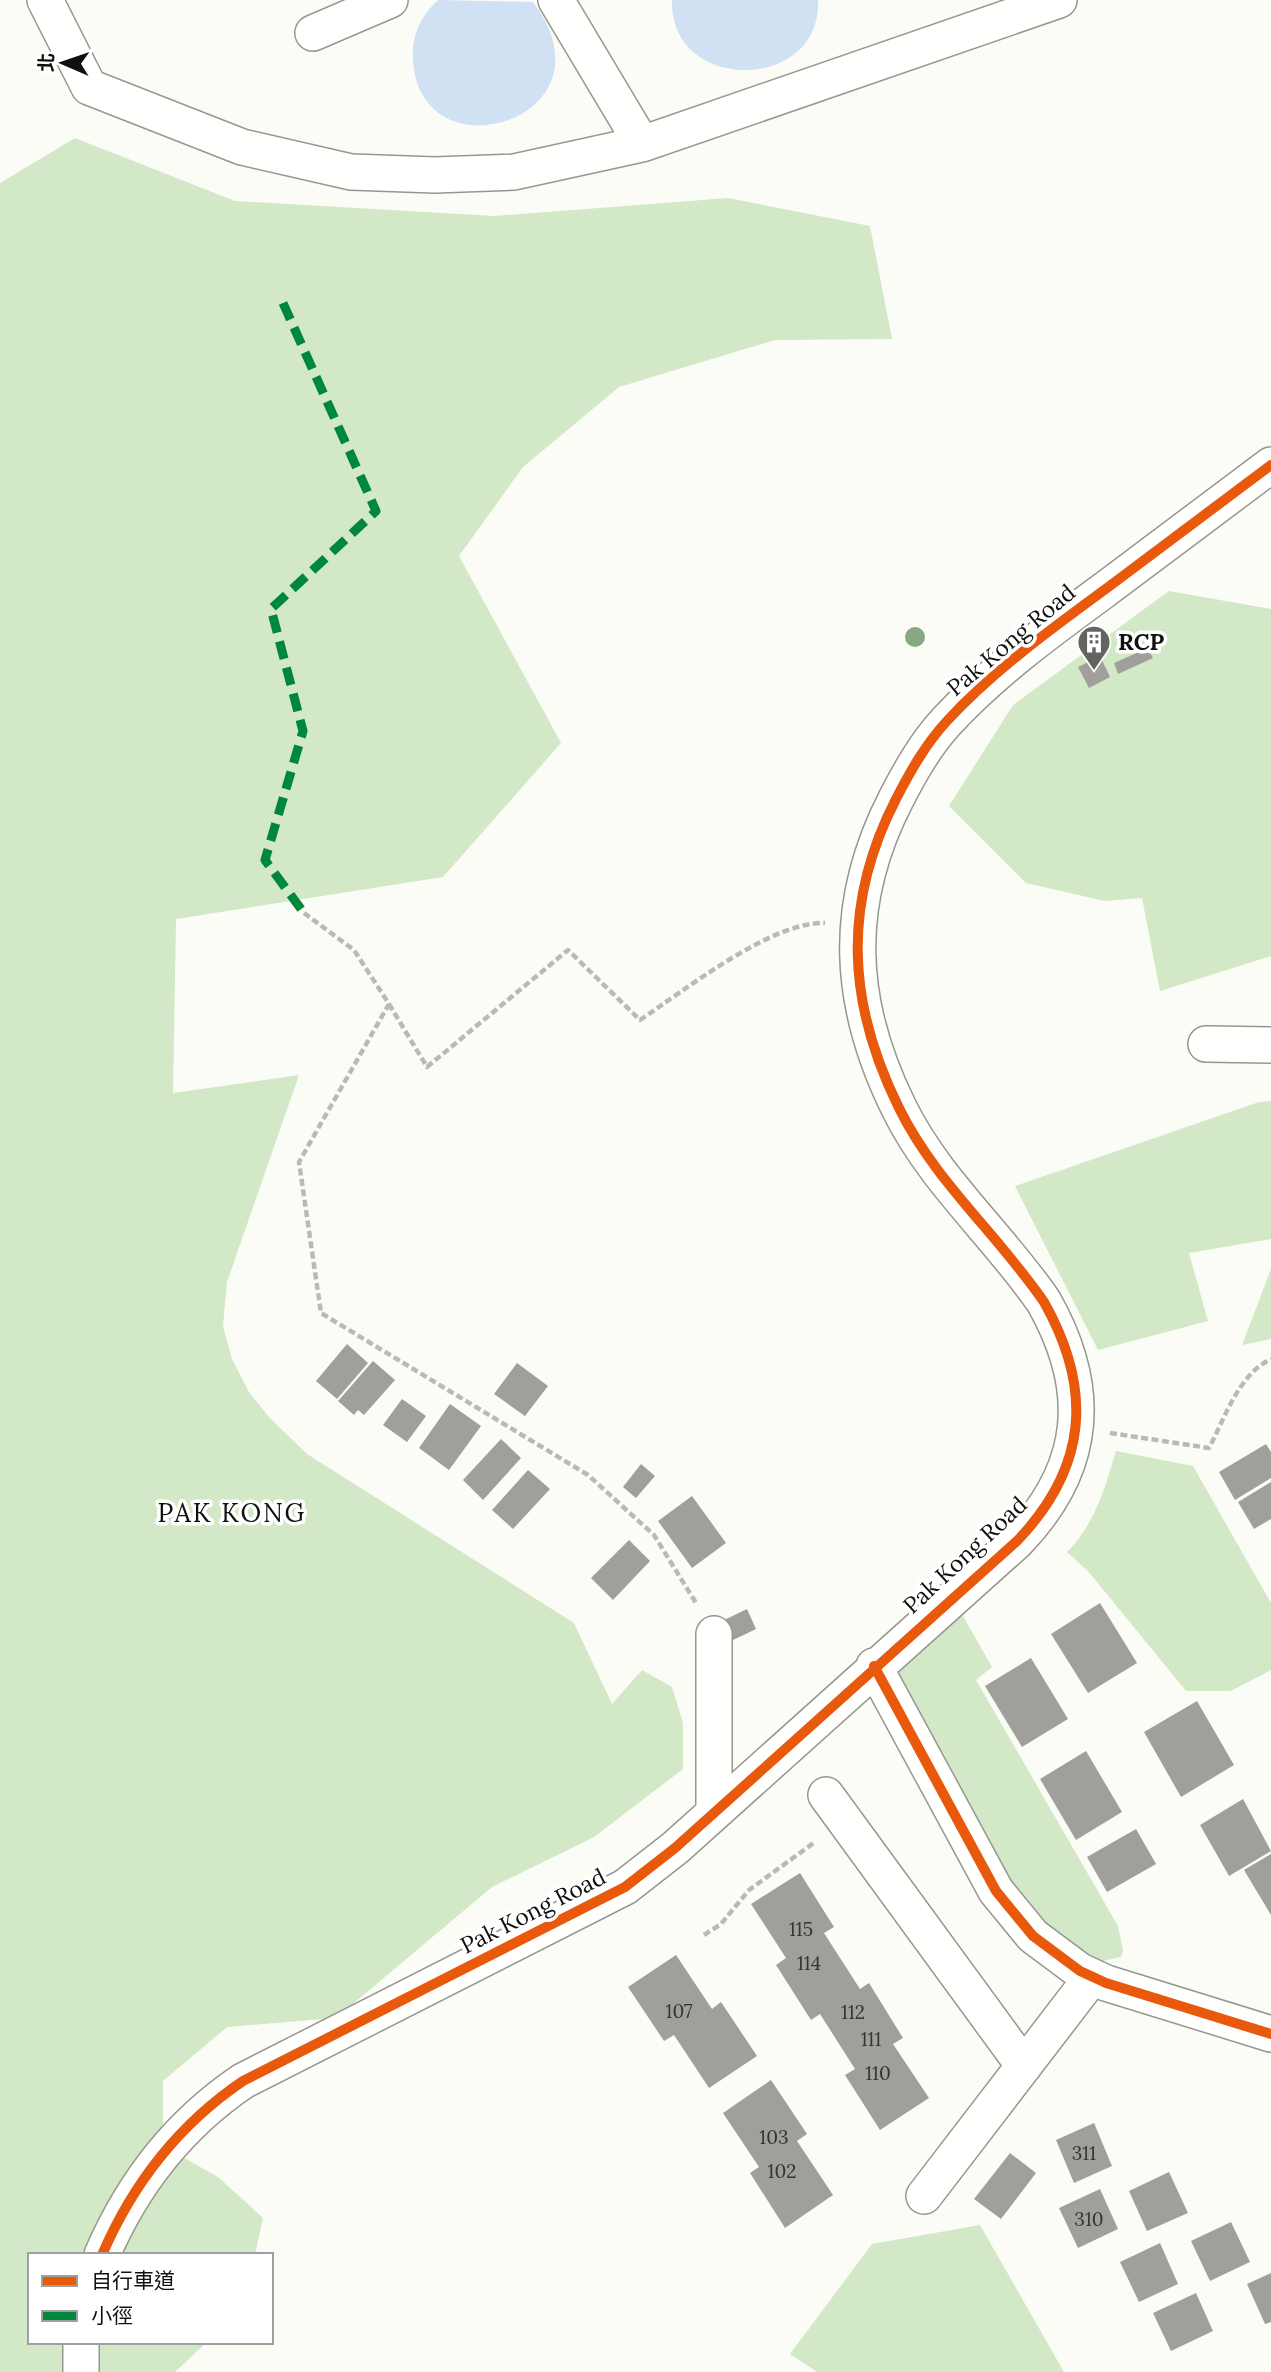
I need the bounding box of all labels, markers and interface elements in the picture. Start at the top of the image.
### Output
north arrow [28,28,98,98]
text: 北 [34,52,58,72]
street label: Pak Kong Road [940,577,1081,702]
building icon: RCP [1075,623,1113,672]
place label: RCP [1118,627,1164,656]
street label: Pak Kong Road [897,1490,1033,1619]
district label: PAK KONG [158,1496,306,1529]
street label: Pak Kong Road [455,1861,610,1960]
house number: 115 [789,1917,813,1941]
house number: 114 [797,1951,821,1975]
house number: 107 [665,1999,693,2023]
house number: 112 [841,2000,865,2024]
house number: 111 [861,2027,881,2051]
house number: 110 [865,2061,891,2085]
house number: 103 [759,2125,789,2149]
house number: 311 [1072,2141,1096,2165]
house number: 102 [768,2159,796,2183]
house number: 310 [1074,2207,1104,2231]
legend [28,2253,273,2344]
text: 自行車道 [91,2267,175,2294]
text: 小徑 [91,2302,133,2329]

